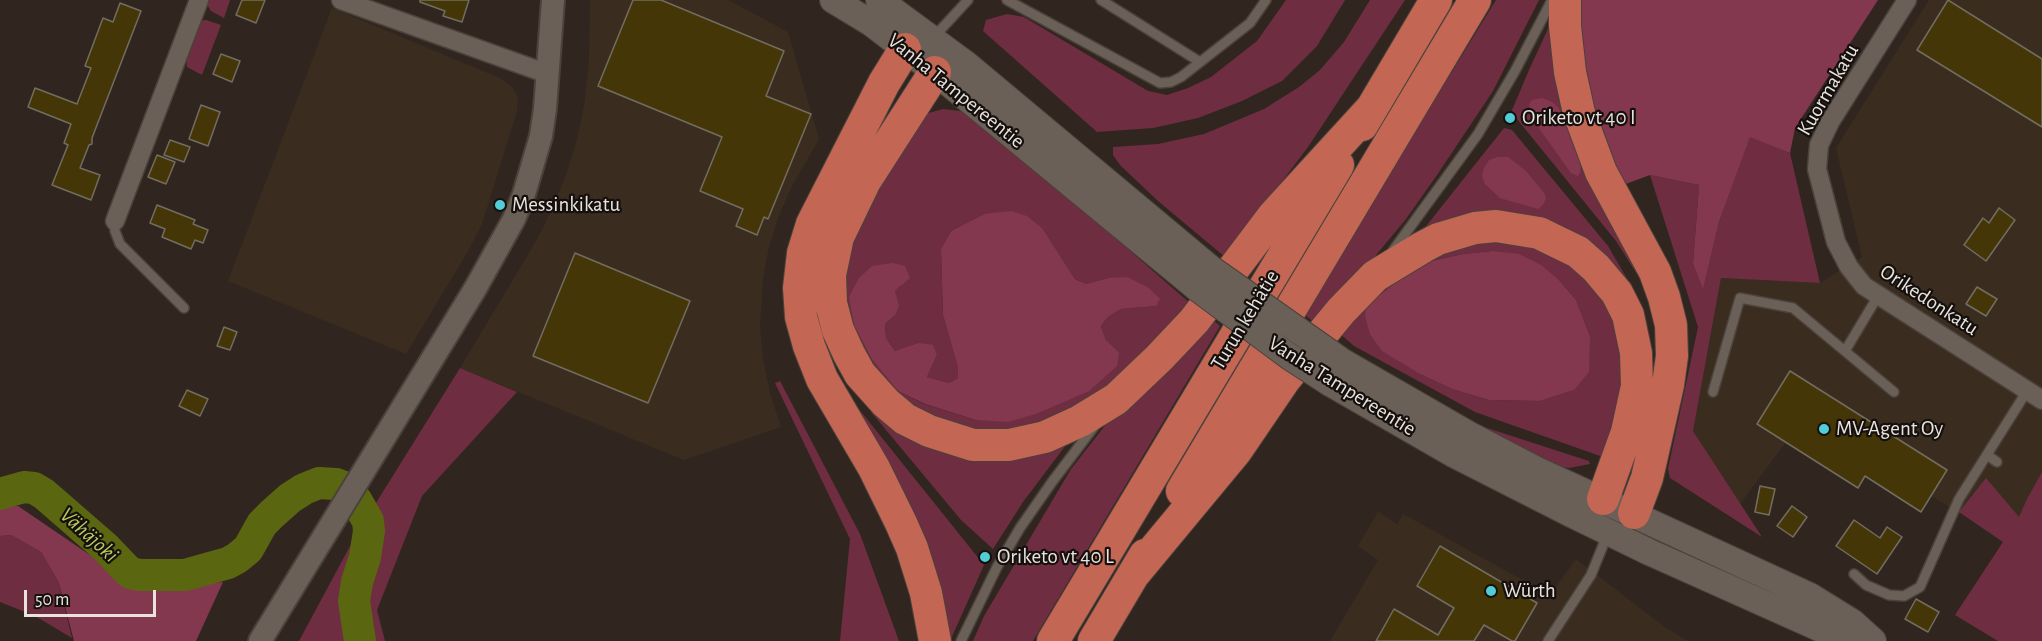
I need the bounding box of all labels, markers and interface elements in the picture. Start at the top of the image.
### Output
street label: Vanha Tampereentie [882,28,1030,154]
street label: Kuormakatu [1792,40,1864,140]
place label: Oriketo vt 40 I [1522,105,1636,131]
marker: Oriketo vt 40 I [1503,111,1517,125]
place label: Messinkikatu [512,192,620,218]
marker: Messinkikatu [493,198,507,212]
street label: Orikedonkatu [1875,259,1983,341]
street label: Turun kehätie [1205,266,1285,374]
street label: Vanha Tampereentie [1264,331,1420,441]
place label: MV-Agent Oy [1836,416,1943,442]
marker: MV-Agent Oy [1817,422,1831,436]
water label: Vähäjoki [54,502,124,568]
place label: Oriketo vt 40 L [997,544,1114,570]
marker: Oriketo vt 40 L [978,550,992,564]
scale bar [27,578,159,616]
place label: Würth [1503,578,1556,604]
marker: Würth [1484,584,1498,598]
text: 50 m [35,591,69,609]

